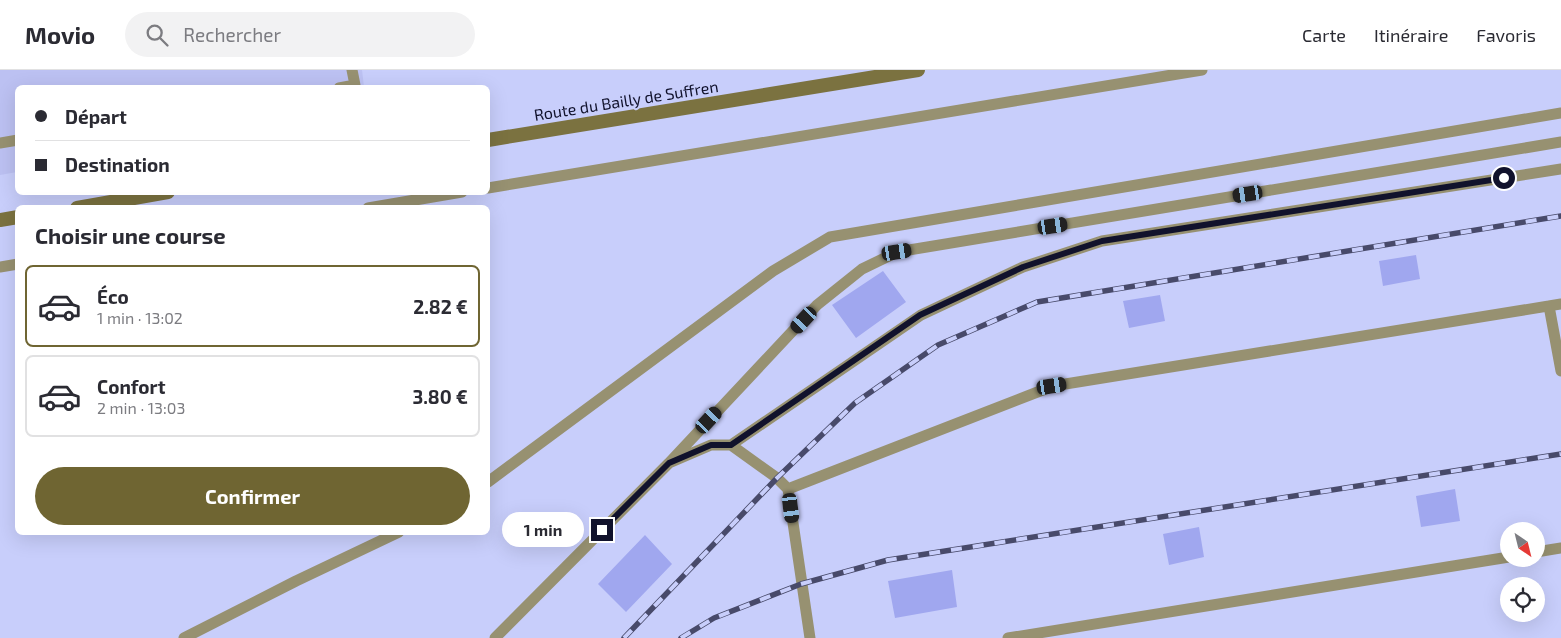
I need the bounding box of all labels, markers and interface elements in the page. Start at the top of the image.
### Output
search box [125,12,475,57]
text: Movio [25,20,95,49]
icon: search [143,21,171,49]
text: Rechercher [183,23,281,46]
text: Carte [1302,24,1346,46]
text: Itinéraire [1374,24,1448,46]
text: Favoris [1476,24,1536,46]
street label: Route du Bailly de Suffren [532,76,720,124]
text: Départ [65,105,127,128]
text: Destination [65,153,170,176]
route start [1493,167,1515,189]
car [1232,184,1263,204]
car [1037,216,1068,236]
text: Choisir une course [35,222,226,248]
car [881,242,912,262]
icon: car [37,284,82,329]
text: Éco [97,285,129,308]
text: 2.82 € [413,295,468,318]
car [788,304,819,336]
text: 1 min · 13:02 [97,308,183,327]
icon: car [37,374,82,419]
text: Confort [97,375,165,398]
car [1036,376,1067,396]
text: 3.80 € [412,385,468,408]
text: 2 min · 13:03 [97,398,185,417]
car [693,404,724,436]
button: Confirmer [35,467,470,525]
car [781,492,800,524]
callout: 1 min [502,512,584,548]
route end [591,519,613,541]
text: 1 min [524,520,562,539]
north arrow [1500,522,1545,568]
map controls [1500,522,1545,622]
button: locate [1500,577,1545,622]

